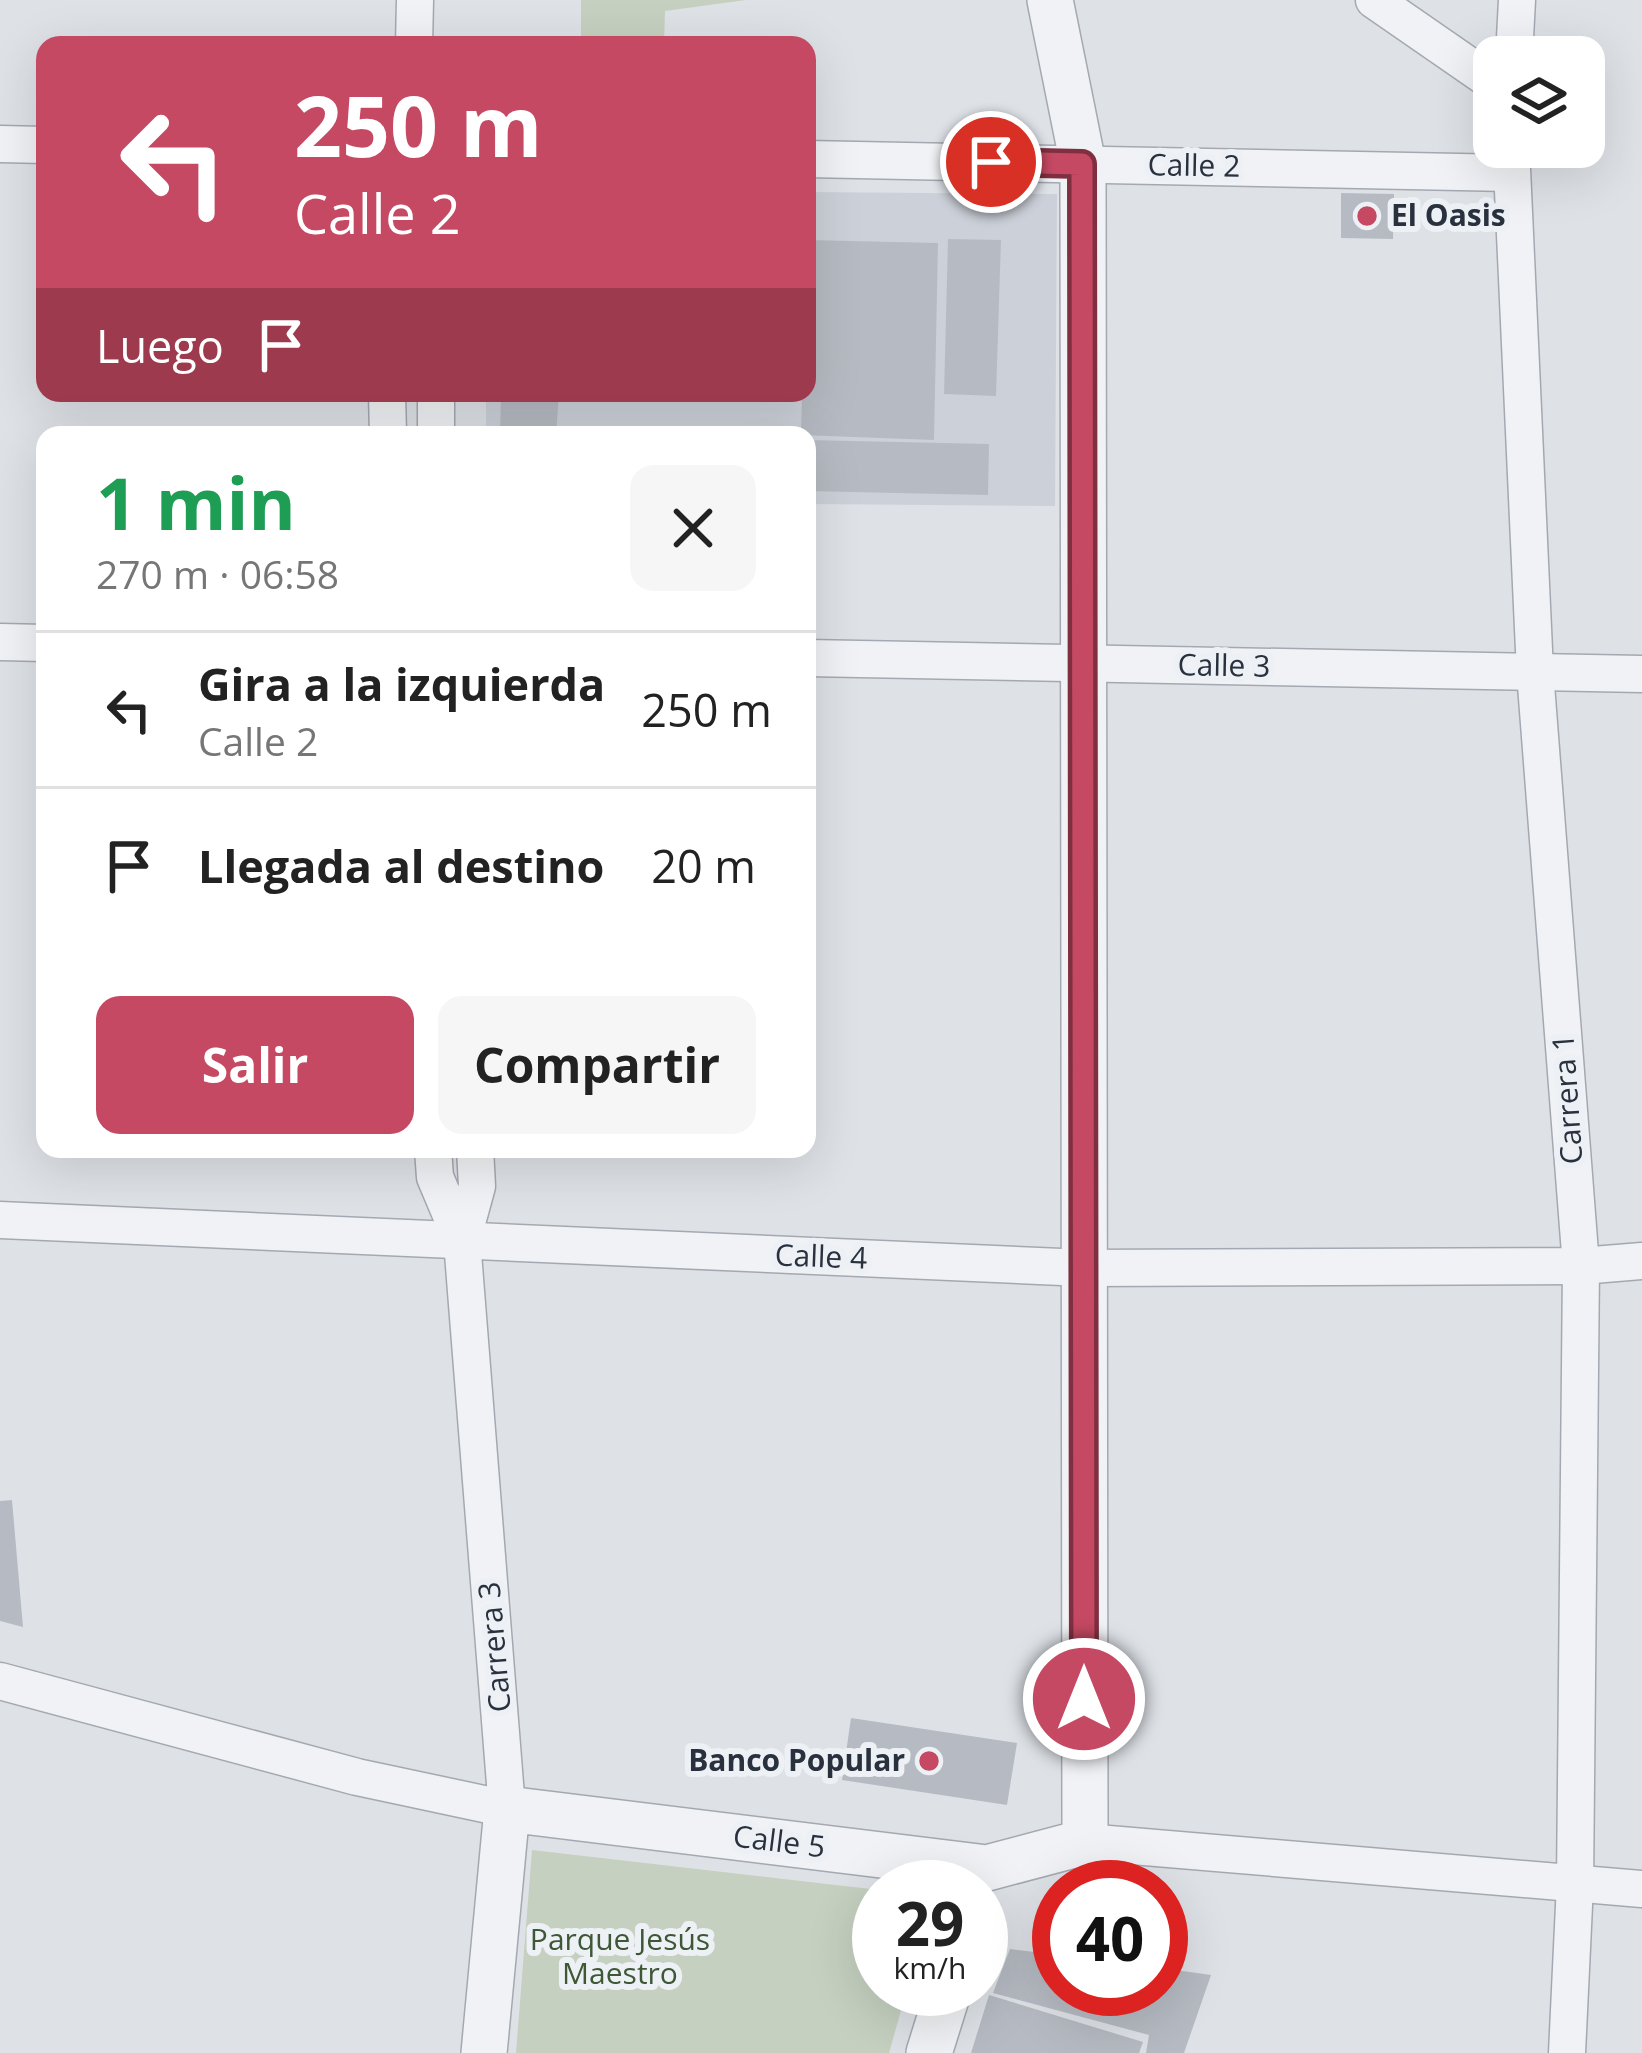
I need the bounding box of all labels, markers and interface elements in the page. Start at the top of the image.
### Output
map controls [1473,36,1605,168]
button: layers [1473,36,1605,168]
text: 250 m [294,67,542,182]
icon: left [96,84,252,240]
pin [940,111,1042,213]
icon: arrive [958,129,1024,195]
street label: Calle 2 [1147,143,1241,186]
text: Calle 2 [294,176,461,250]
place label: El Oasis [1391,194,1506,235]
marker: El Oasis [1354,203,1380,229]
icon: arrive [248,312,314,378]
text: Luego [96,315,224,376]
text: 1 min [96,453,296,551]
button: close [630,465,756,591]
text: 270 m · 06:58 [96,547,339,600]
street label: Calle 3 [1177,643,1271,686]
text: Gira a la izquierda [198,653,605,714]
icon: left [96,677,162,743]
text: 250 m [641,679,772,740]
text: Calle 2 [198,714,318,767]
icon: arrive [96,833,162,899]
text: Llegada al destino [198,835,604,896]
text: 20 m [651,835,756,896]
button: Salir [96,996,414,1134]
button: Compartir [438,996,756,1134]
street label: Carrera 1 [1541,1032,1592,1166]
street label: Calle 4 [774,1233,868,1278]
street label: Carrera 3 [467,1580,520,1714]
position arrow [1021,1636,1147,1762]
place label: Banco Popular [688,1739,905,1780]
marker: Banco Popular [916,1748,942,1774]
street label: Calle 5 [731,1815,828,1866]
speed limit sign: 40 [1032,1860,1188,2016]
text: 29 [896,1882,964,1964]
park label: Parque Jesús Maestro [530,1918,710,1993]
text: km/h [894,1947,966,1988]

